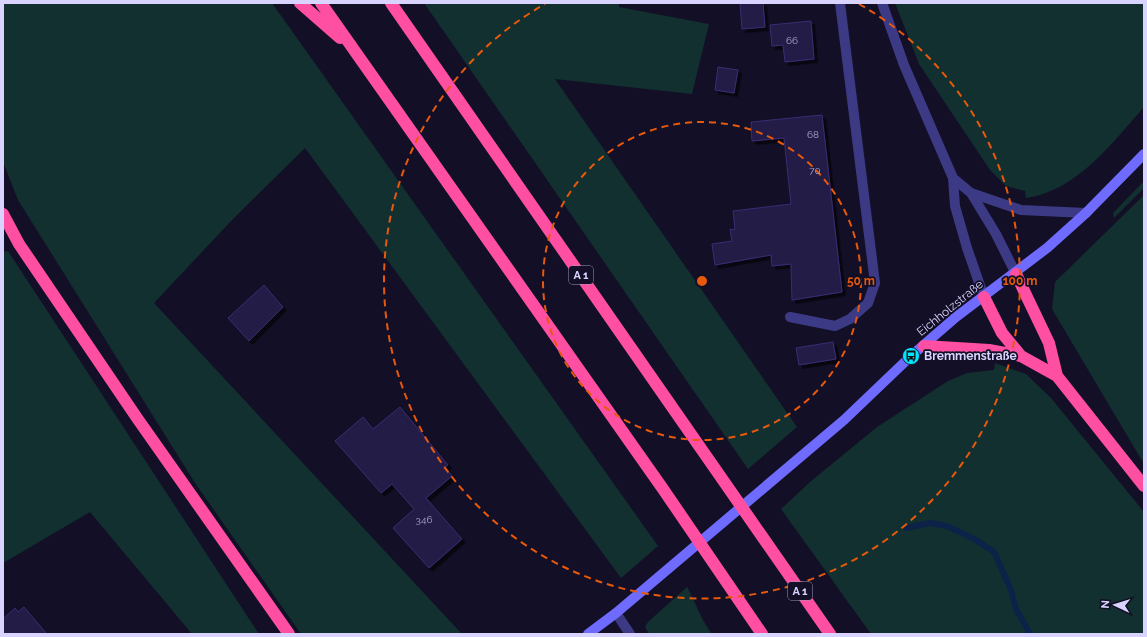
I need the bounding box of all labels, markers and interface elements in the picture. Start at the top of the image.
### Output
house number: 66 [786,35,798,46]
house number: 68 [807,129,819,140]
house number: 70 [809,165,821,176]
road number: A 1 [569,266,593,284]
centre of rings [695,274,709,288]
text: 50 m [847,274,875,288]
text: 100 m [1003,274,1037,288]
street label: Eichholzstraße [914,277,986,339]
bus stop icon: Bremmenstraße [901,346,921,366]
place label: Bremmenstraße [924,349,1017,363]
house number: 346 [416,514,432,525]
road number: A 1 [788,582,812,600]
north arrow [1095,585,1135,625]
text: N [1099,600,1112,609]

